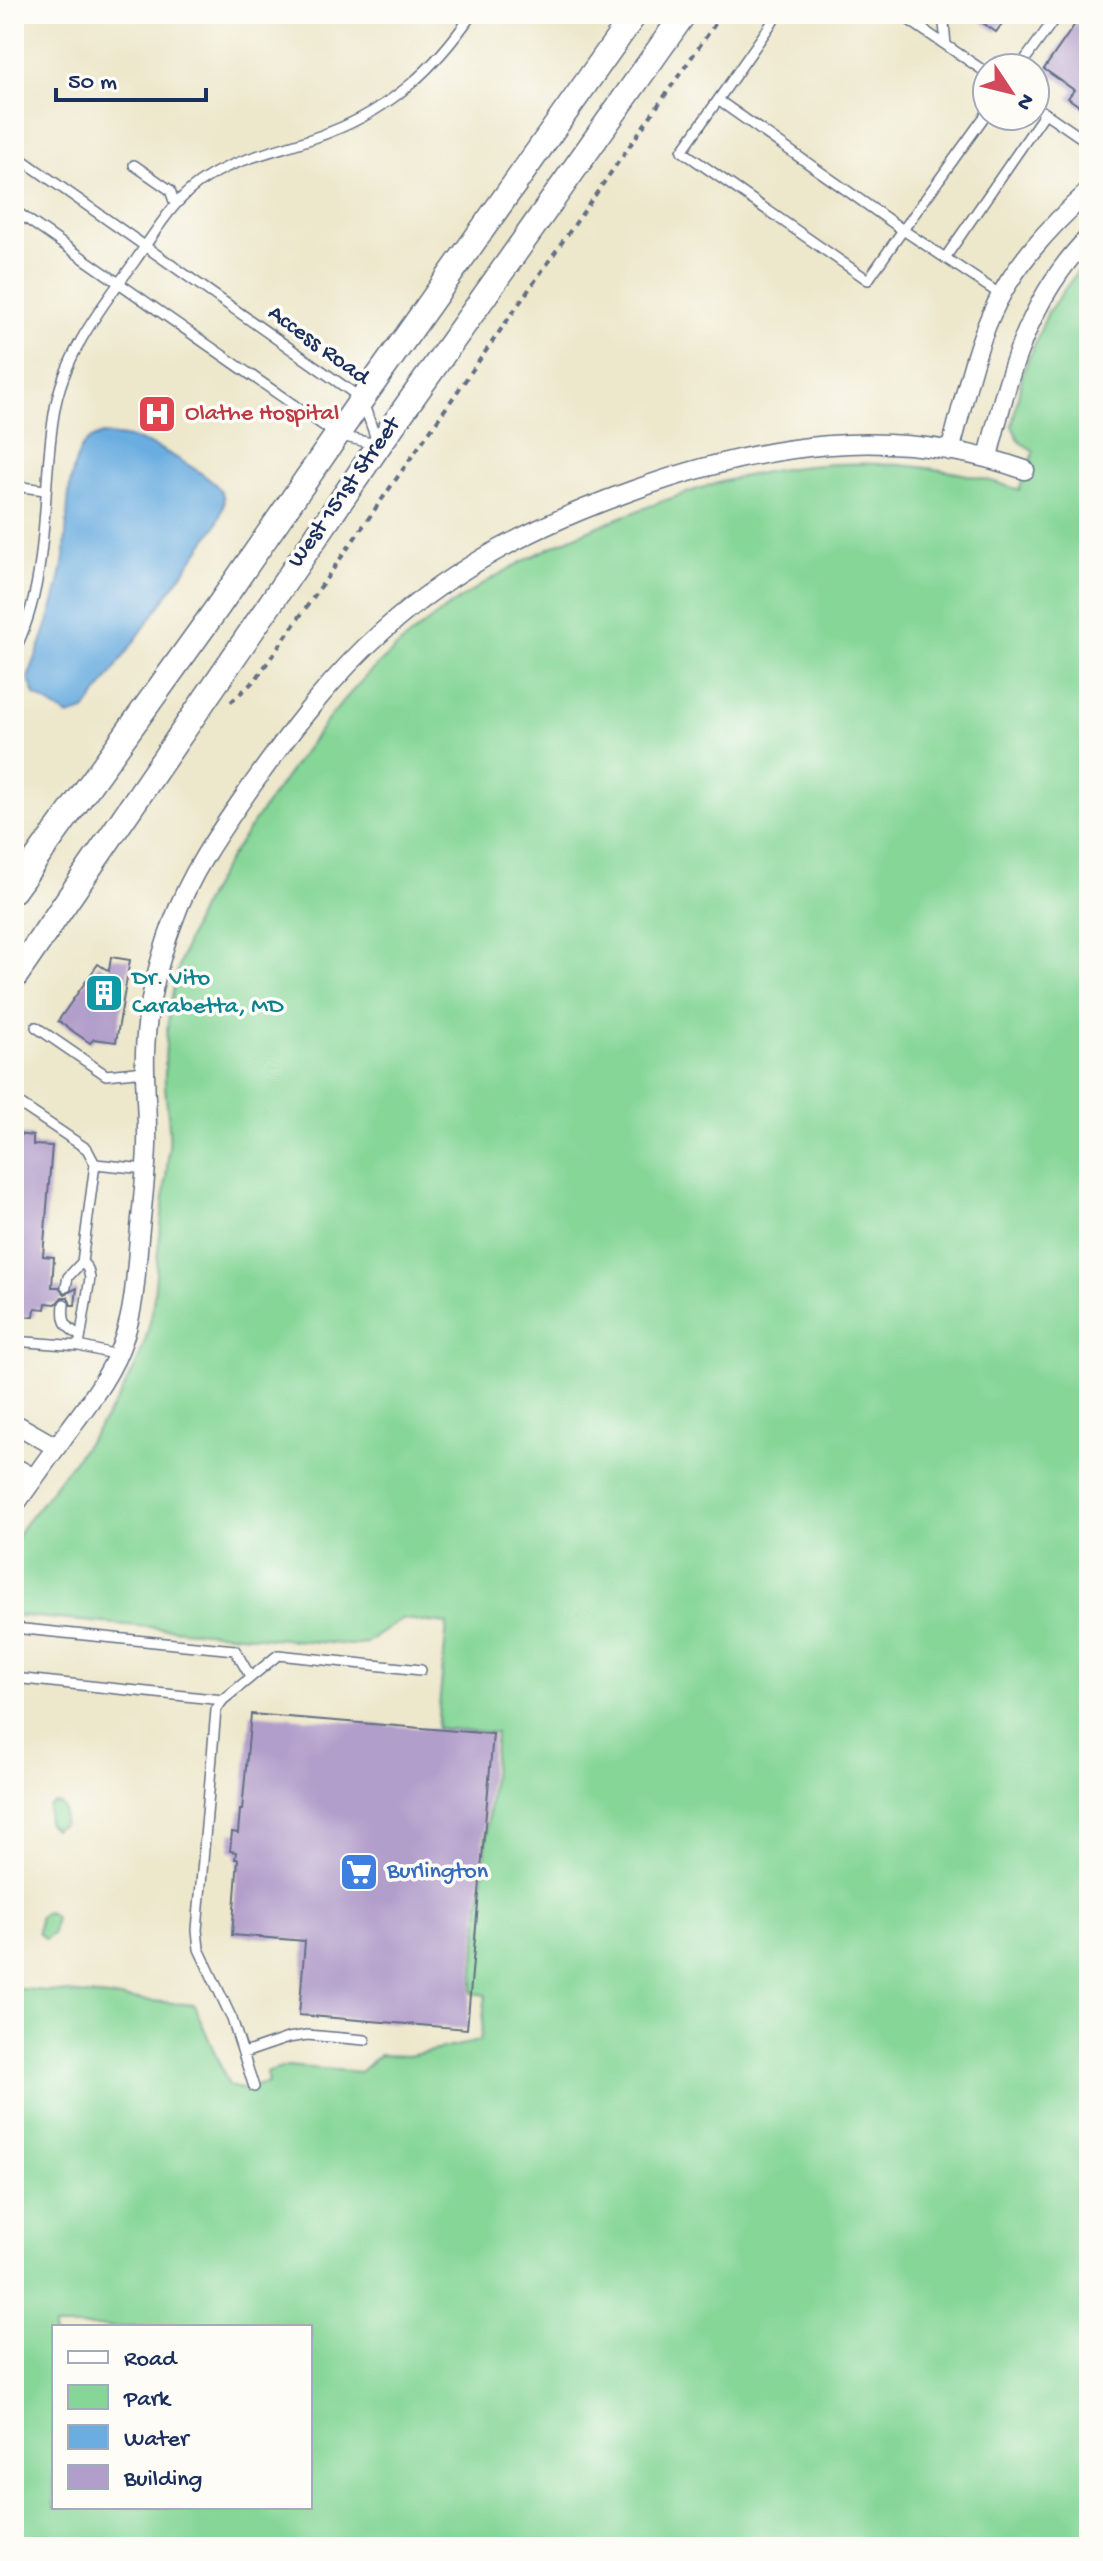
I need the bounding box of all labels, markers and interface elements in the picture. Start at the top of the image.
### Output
scale bar [56,52,206,102]
north arrow [971,52,1051,132]
text: 50 m [68,69,117,98]
text: N [1009,88,1039,115]
street label: Access Road [261,299,376,394]
hospital icon: Olathe Hospital [136,393,178,435]
place label: Olathe Hospital [185,400,339,429]
street label: West 151st Street [282,410,409,574]
place label: Dr. Vito Carabetta, MD [130,965,284,1022]
building icon: Dr. Vito Carabetta, MD [83,972,125,1014]
supermarket icon: Burlington [338,1851,380,1893]
place label: Burlington [386,1858,489,1887]
legend [52,2325,312,2509]
text: Road [124,2346,178,2375]
text: Park [123,2386,172,2415]
text: Water [124,2426,191,2455]
text: Building [123,2466,202,2495]

